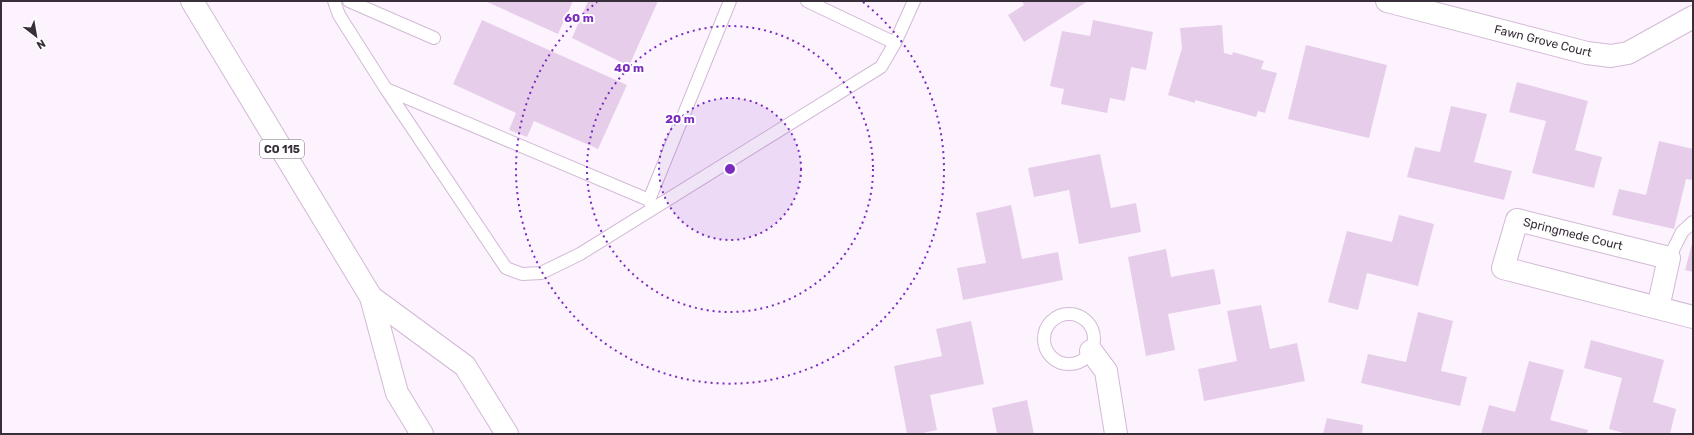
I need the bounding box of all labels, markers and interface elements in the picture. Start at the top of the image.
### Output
text: 60 m [564,11,594,25]
north arrow [16,16,56,56]
street label: Fawn Grove Court [1493,22,1593,60]
text: N [34,37,48,52]
text: 40 m [614,61,644,75]
text: 20 m [665,112,695,126]
road number: CO 115 [260,140,304,158]
centre of rings [723,162,737,176]
street label: Springmede Court [1522,215,1625,253]

